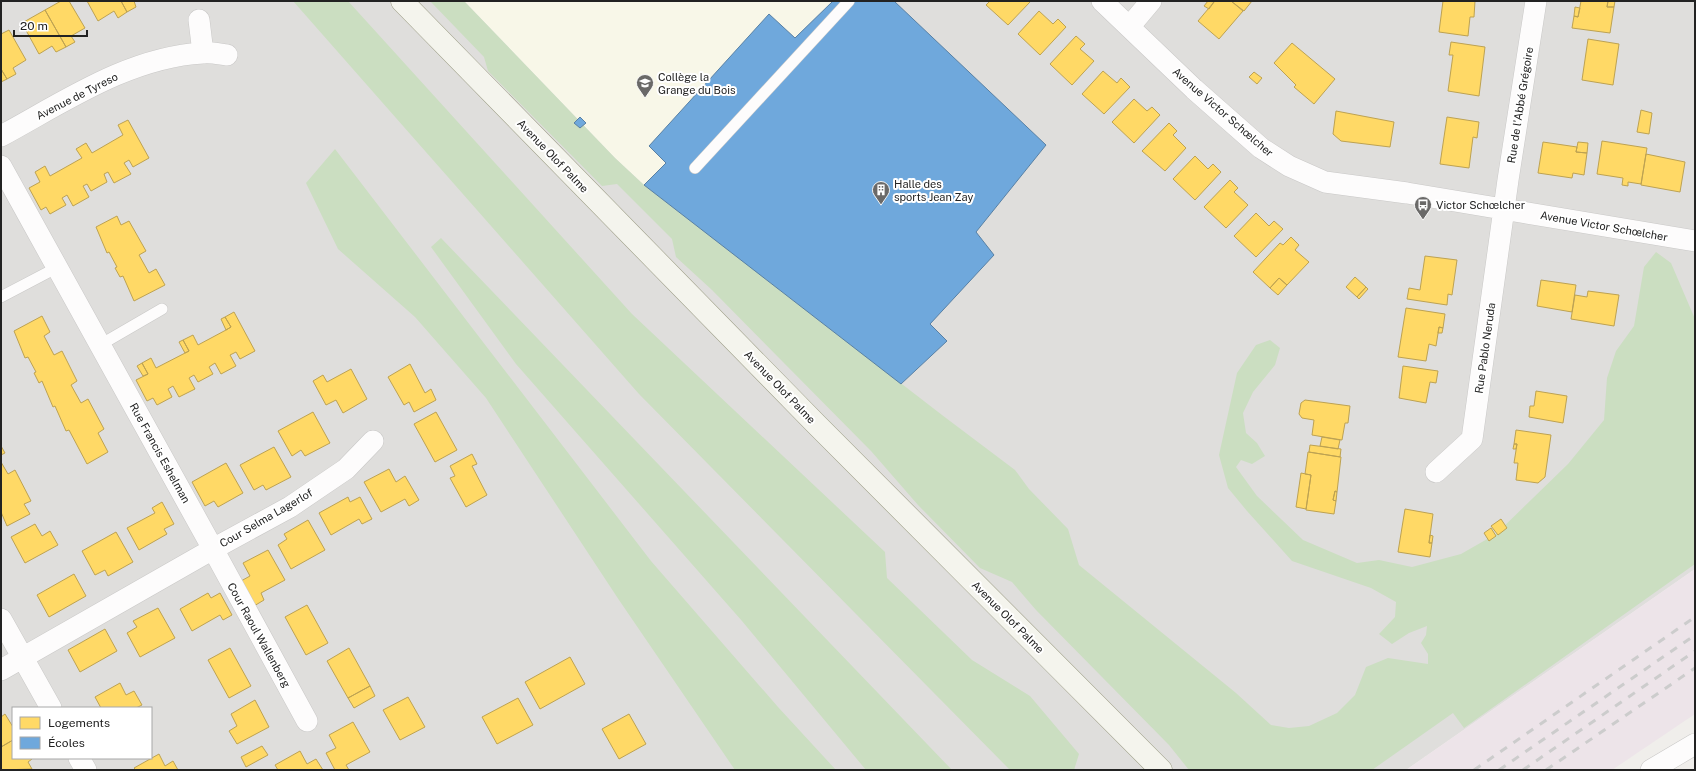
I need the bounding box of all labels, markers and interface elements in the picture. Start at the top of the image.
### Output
scale bar [14,12,87,38]
text: 20 m [20,19,48,33]
street label: Rue de l'Abbé Grégoire [1505,46,1535,164]
street label: Avenue Victor Schœlcher [1170,65,1276,159]
street label: Avenue de Tyreso [34,70,120,122]
place label: Collège la Grange du Bois [658,71,736,96]
school or university icon: Collège la Grange du Bois [635,73,655,98]
street label: Avenue Olof Palme [515,117,591,195]
place label: Halle des sports Jean Zay [894,178,973,203]
building icon: Halle des sports Jean Zay [871,180,891,205]
bus stop icon: Victor Schœlcher [1413,195,1433,220]
place label: Victor Schœlcher [1436,199,1525,211]
street label: Avenue Victor Schœlcher [1539,209,1669,243]
street label: Rue Pablo Neruda [1473,302,1497,394]
street label: Avenue Olof Palme [742,348,818,426]
street label: Rue Francis Eshelman [127,401,193,505]
street label: Cour Selma Lagerlof [217,486,315,549]
street label: Avenue Olof Palme [970,579,1046,655]
street label: Cour Raoul Wallenberg [225,581,293,689]
legend [12,707,152,759]
text: Logements [48,716,110,730]
text: Écoles [48,736,85,750]

